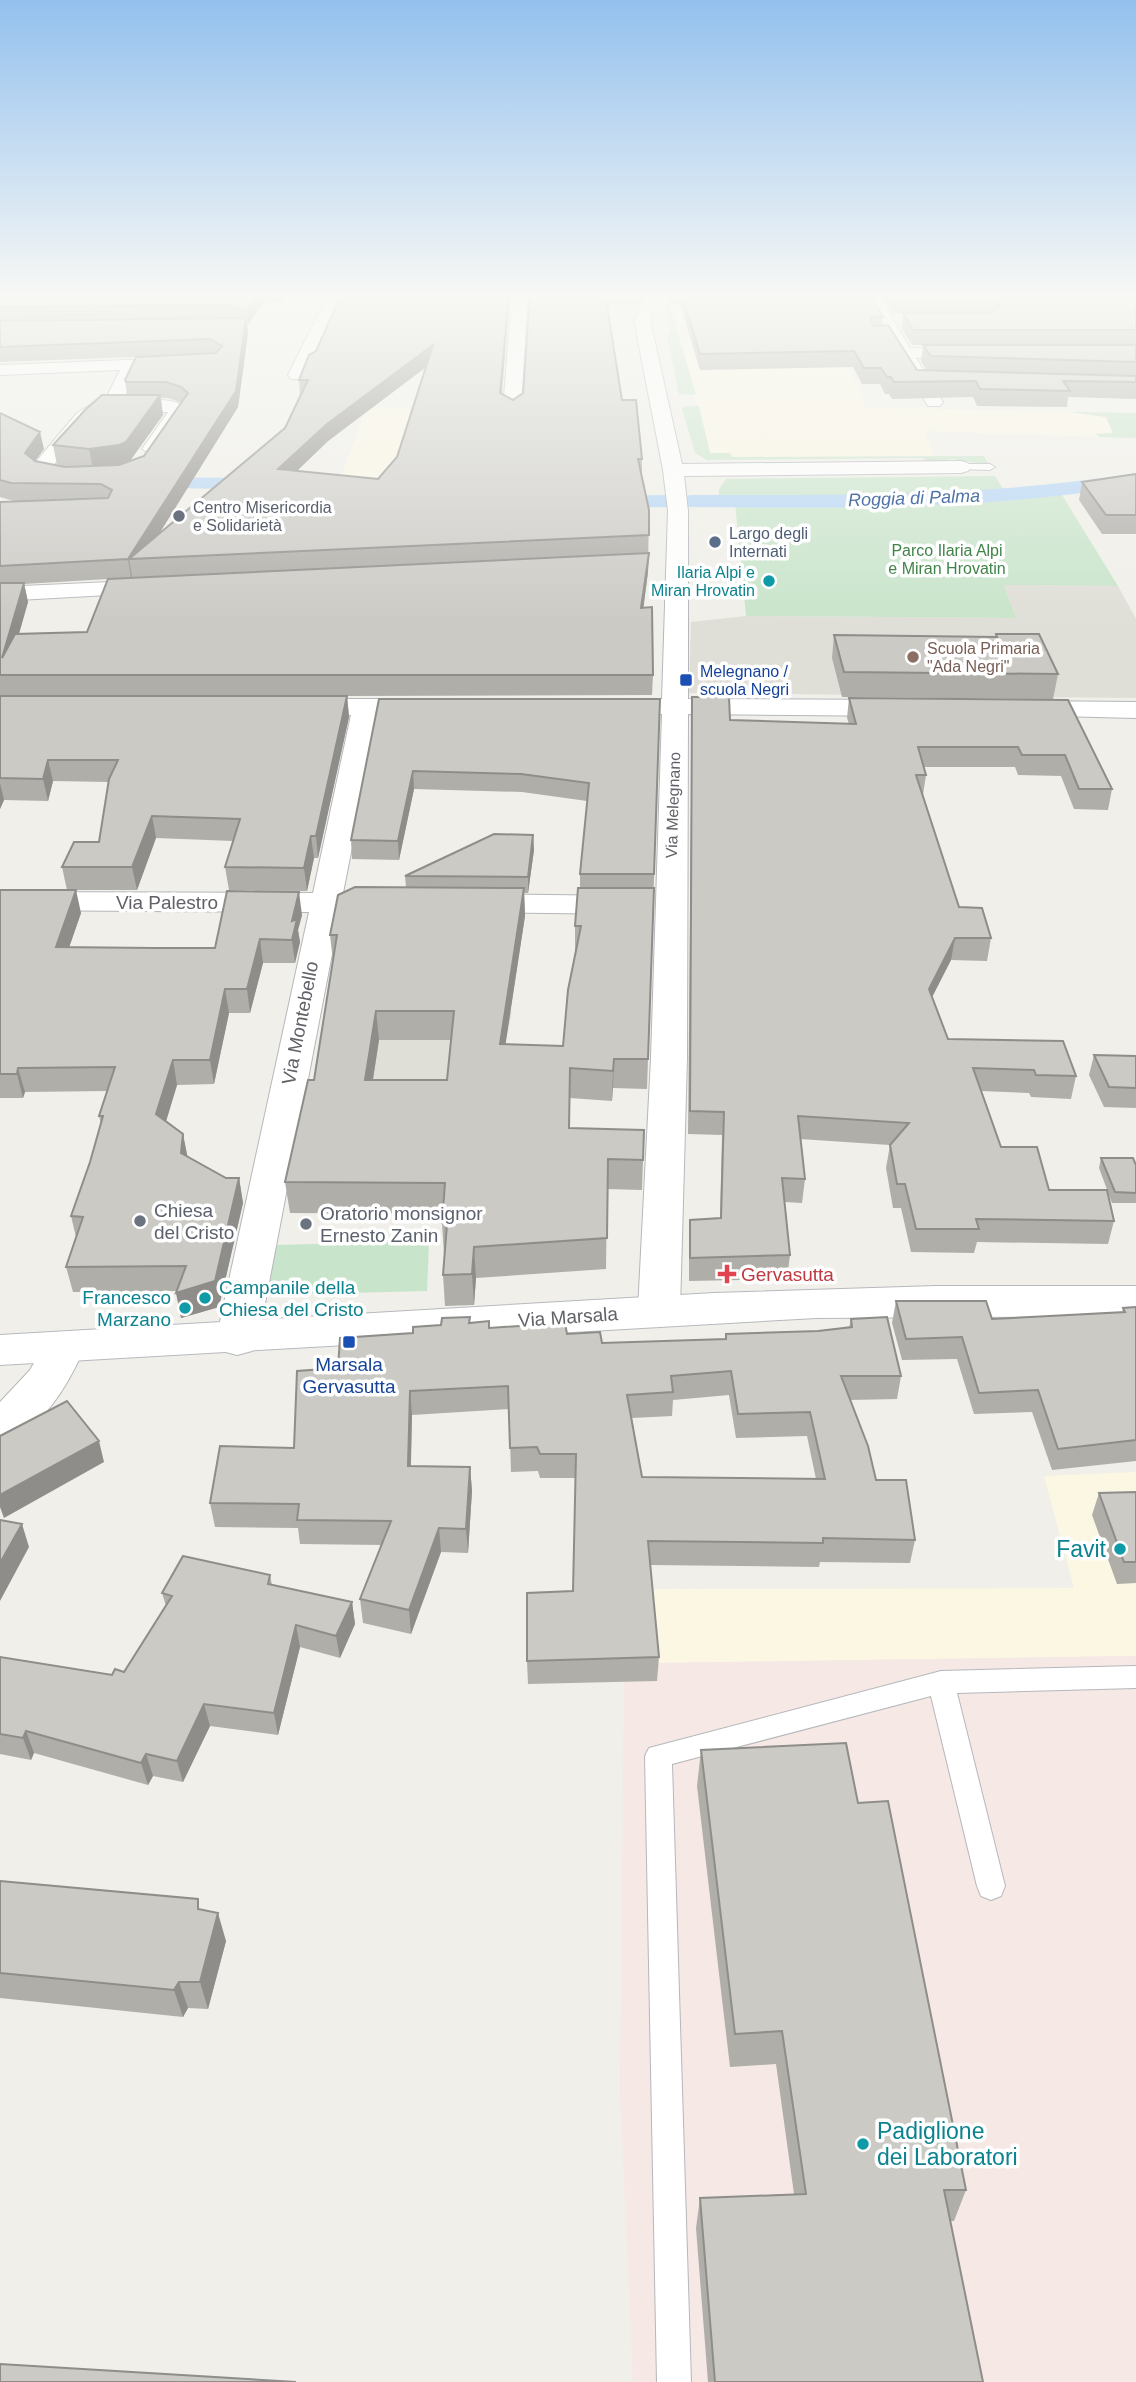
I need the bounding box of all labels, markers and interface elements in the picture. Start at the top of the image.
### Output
water label: Roggia di Palma [848,486,980,510]
place label: Centro Misericordia e Solidarietà [193,499,332,534]
marker: Centro Misericordia e Solidarietà [171,508,187,524]
place label: Largo degli Internati [729,525,808,560]
marker: Largo degli Internati [707,534,723,550]
park label: Parco Ilaria Alpi e Miran Hrovatin [888,542,1006,577]
place label: Ilaria Alpi e Miran Hrovatin [651,564,755,599]
marker: Ilaria Alpi e Miran Hrovatin [761,573,777,589]
place label: Scuola Primaria "Ada Negri" [927,640,1040,675]
marker: Scuola Primaria "Ada Negri" [905,649,921,665]
place label: Melegnano / scuola Negri [700,663,789,698]
marker: Melegnano / scuola Negri [678,672,694,688]
street label: Via Melegnano [663,751,683,858]
street label: Via Palestro [116,892,218,913]
street label: Via Montebello [278,959,322,1087]
place label: Chiesa del Cristo [154,1200,234,1243]
place label: Oratorio monsignor Ernesto Zanin [320,1203,483,1246]
marker: Chiesa del Cristo [132,1213,148,1229]
marker: Oratorio monsignor Ernesto Zanin [298,1216,314,1232]
place label: Gervasutta [741,1264,834,1285]
marker: Gervasutta [719,1266,735,1282]
place label: Campanile della Chiesa del Cristo [219,1277,364,1320]
place label: Francesco Marzano [82,1287,171,1330]
marker: Campanile della Chiesa del Cristo [197,1290,213,1306]
marker: Francesco Marzano [177,1300,193,1316]
street label: Via Marsala [517,1303,619,1331]
marker: Marsala Gervasutta [341,1334,357,1350]
place label: Marsala Gervasutta [303,1354,396,1397]
place label: Favit [1056,1536,1107,1562]
marker: Favit [1112,1541,1128,1557]
place label: Padiglione dei Laboratori [877,2118,1018,2170]
marker: Padiglione dei Laboratori [855,2136,871,2152]

